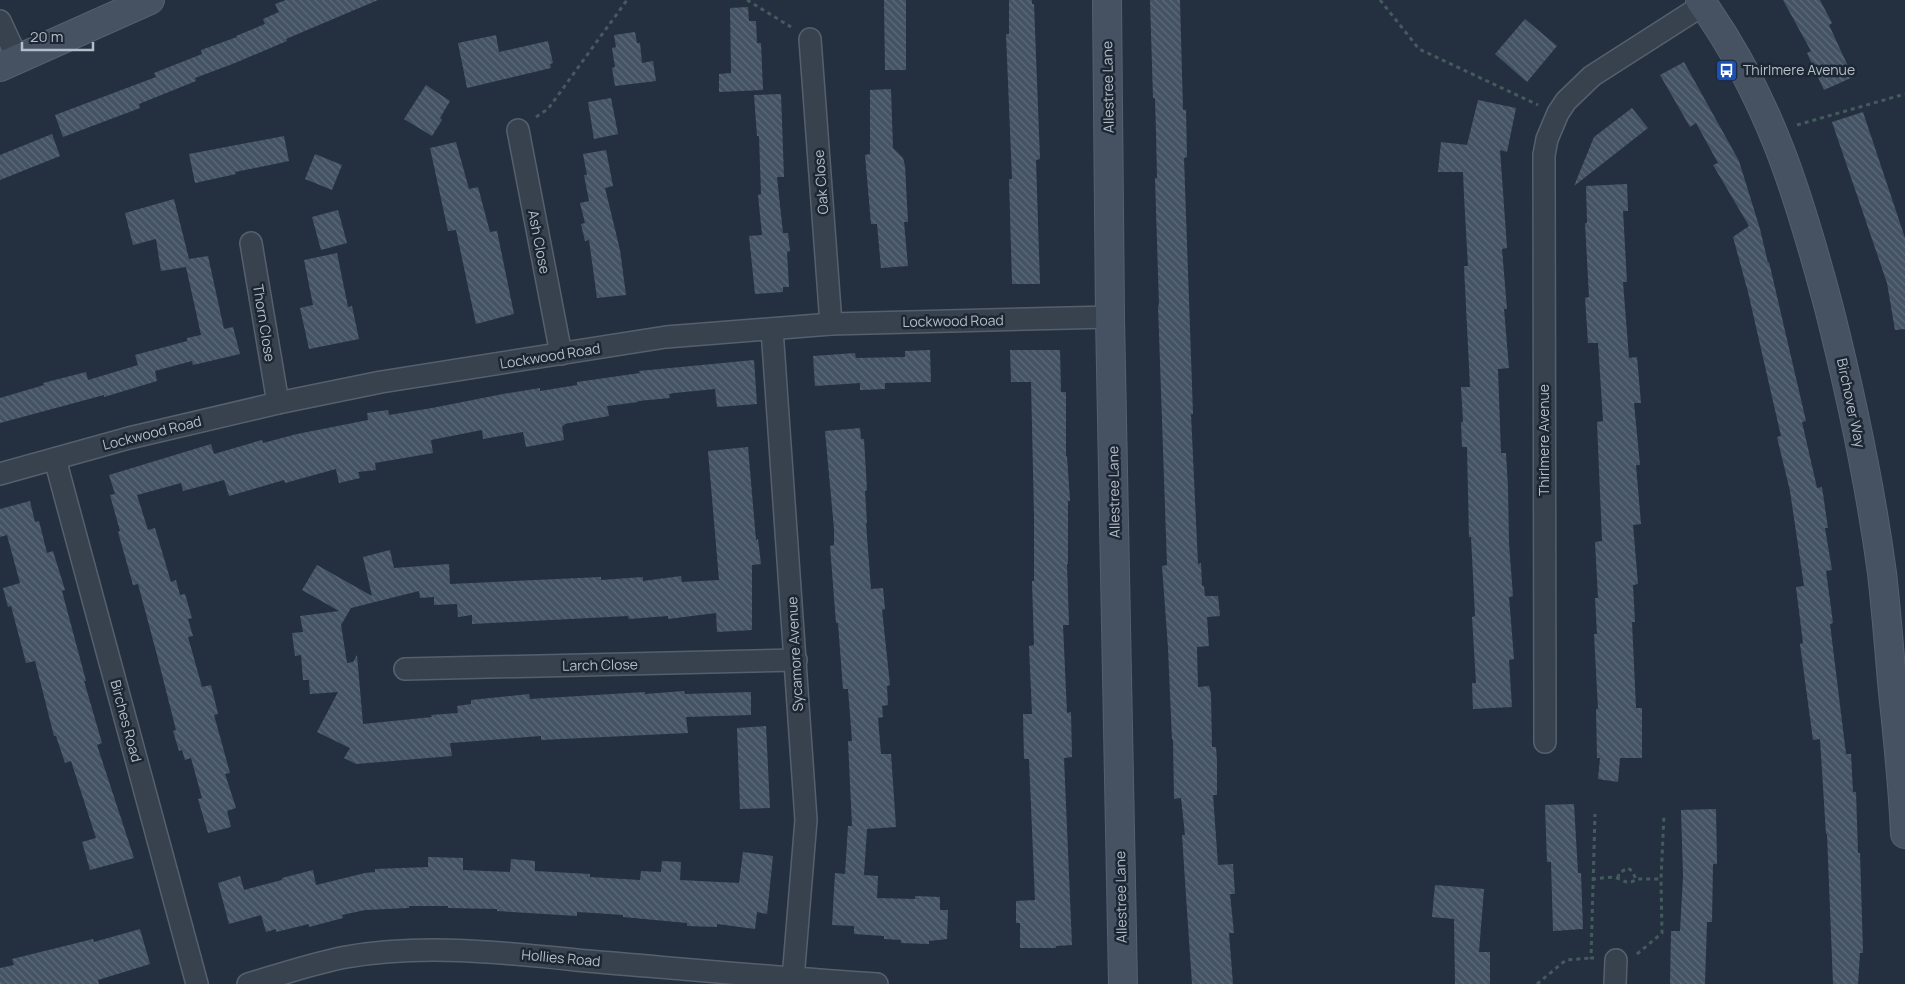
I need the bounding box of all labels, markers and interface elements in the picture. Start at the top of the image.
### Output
scale bar [22,20,94,52]
text: 20 m [30,26,63,47]
street label: Allestree Lane [1097,41,1118,133]
bus stop icon: Thirlmere Avenue [1715,58,1739,82]
place label: Thirlmere Avenue [1743,60,1855,79]
street label: Oak Close [809,149,832,215]
street label: Ash Close [524,208,555,275]
street label: Thorn Close [249,283,280,363]
street label: Lockwood Road [902,310,1004,331]
street label: Lockwood Road [498,338,602,373]
street label: Birchover Way [1833,356,1870,450]
street label: Thirlmere Avenue [1534,384,1553,496]
street label: Lockwood Road [100,411,203,454]
street label: Allestree Lane [1103,446,1124,538]
street label: Sycamore Avenue [782,596,807,712]
street label: Larch Close [562,654,638,675]
street label: Birches Road [106,678,147,764]
street label: Allestree Lane [1110,851,1131,943]
street label: Hollies Road [521,945,601,970]

